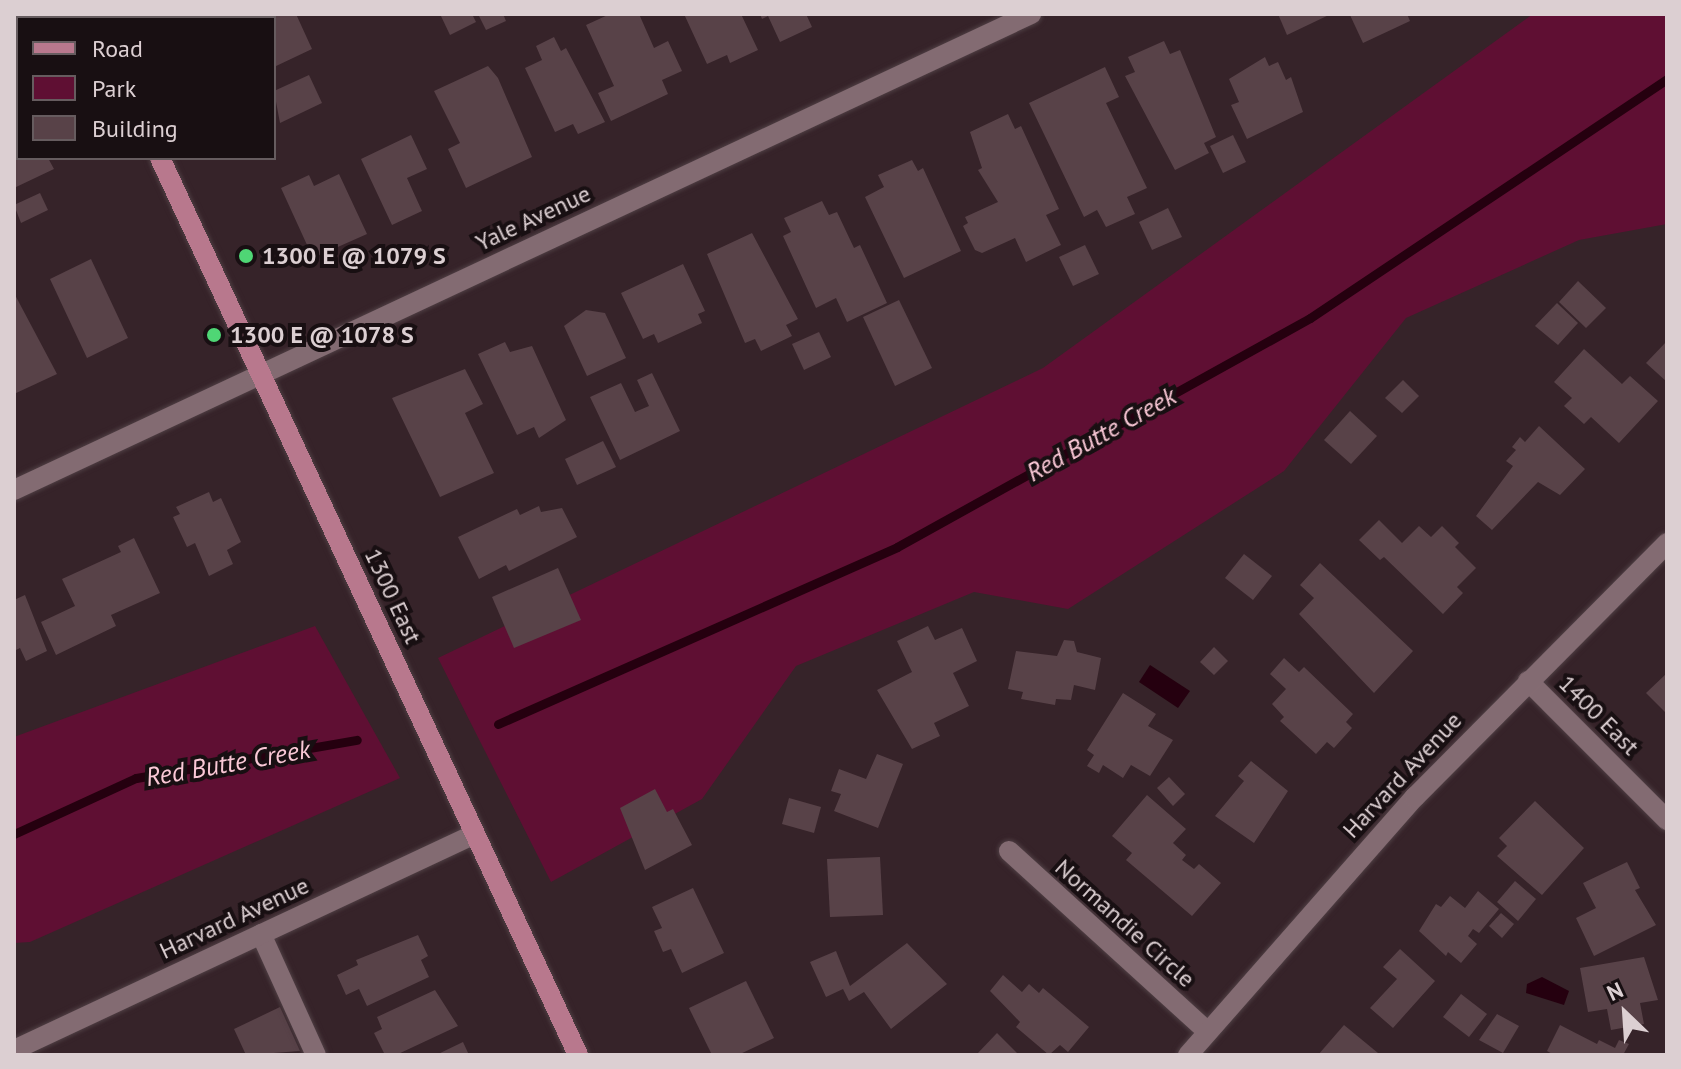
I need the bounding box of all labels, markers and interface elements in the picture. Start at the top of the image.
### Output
legend [16,16,276,160]
text: Road [92,33,143,64]
text: Park [92,73,136,104]
text: Building [92,113,178,144]
street label: Yale Avenue [471,179,595,257]
place label: 1300 E @ 1079 S [262,242,446,270]
marker: 1300 E @ 1079 S [237,247,255,265]
place label: 1300 E @ 1078 S [230,321,414,349]
marker: 1300 E @ 1078 S [205,326,223,344]
water label: Red Butte Creek [1021,380,1181,488]
street label: 1300 East [358,544,428,648]
street label: 1400 East [1553,669,1645,761]
street label: Harvard Avenue [1336,706,1468,844]
water label: Red Butte Creek [143,733,313,793]
street label: Normandie Circle [1049,853,1201,993]
street label: Harvard Avenue [154,871,314,965]
north arrow [1585,973,1665,1053]
text: N [1602,976,1627,1007]

